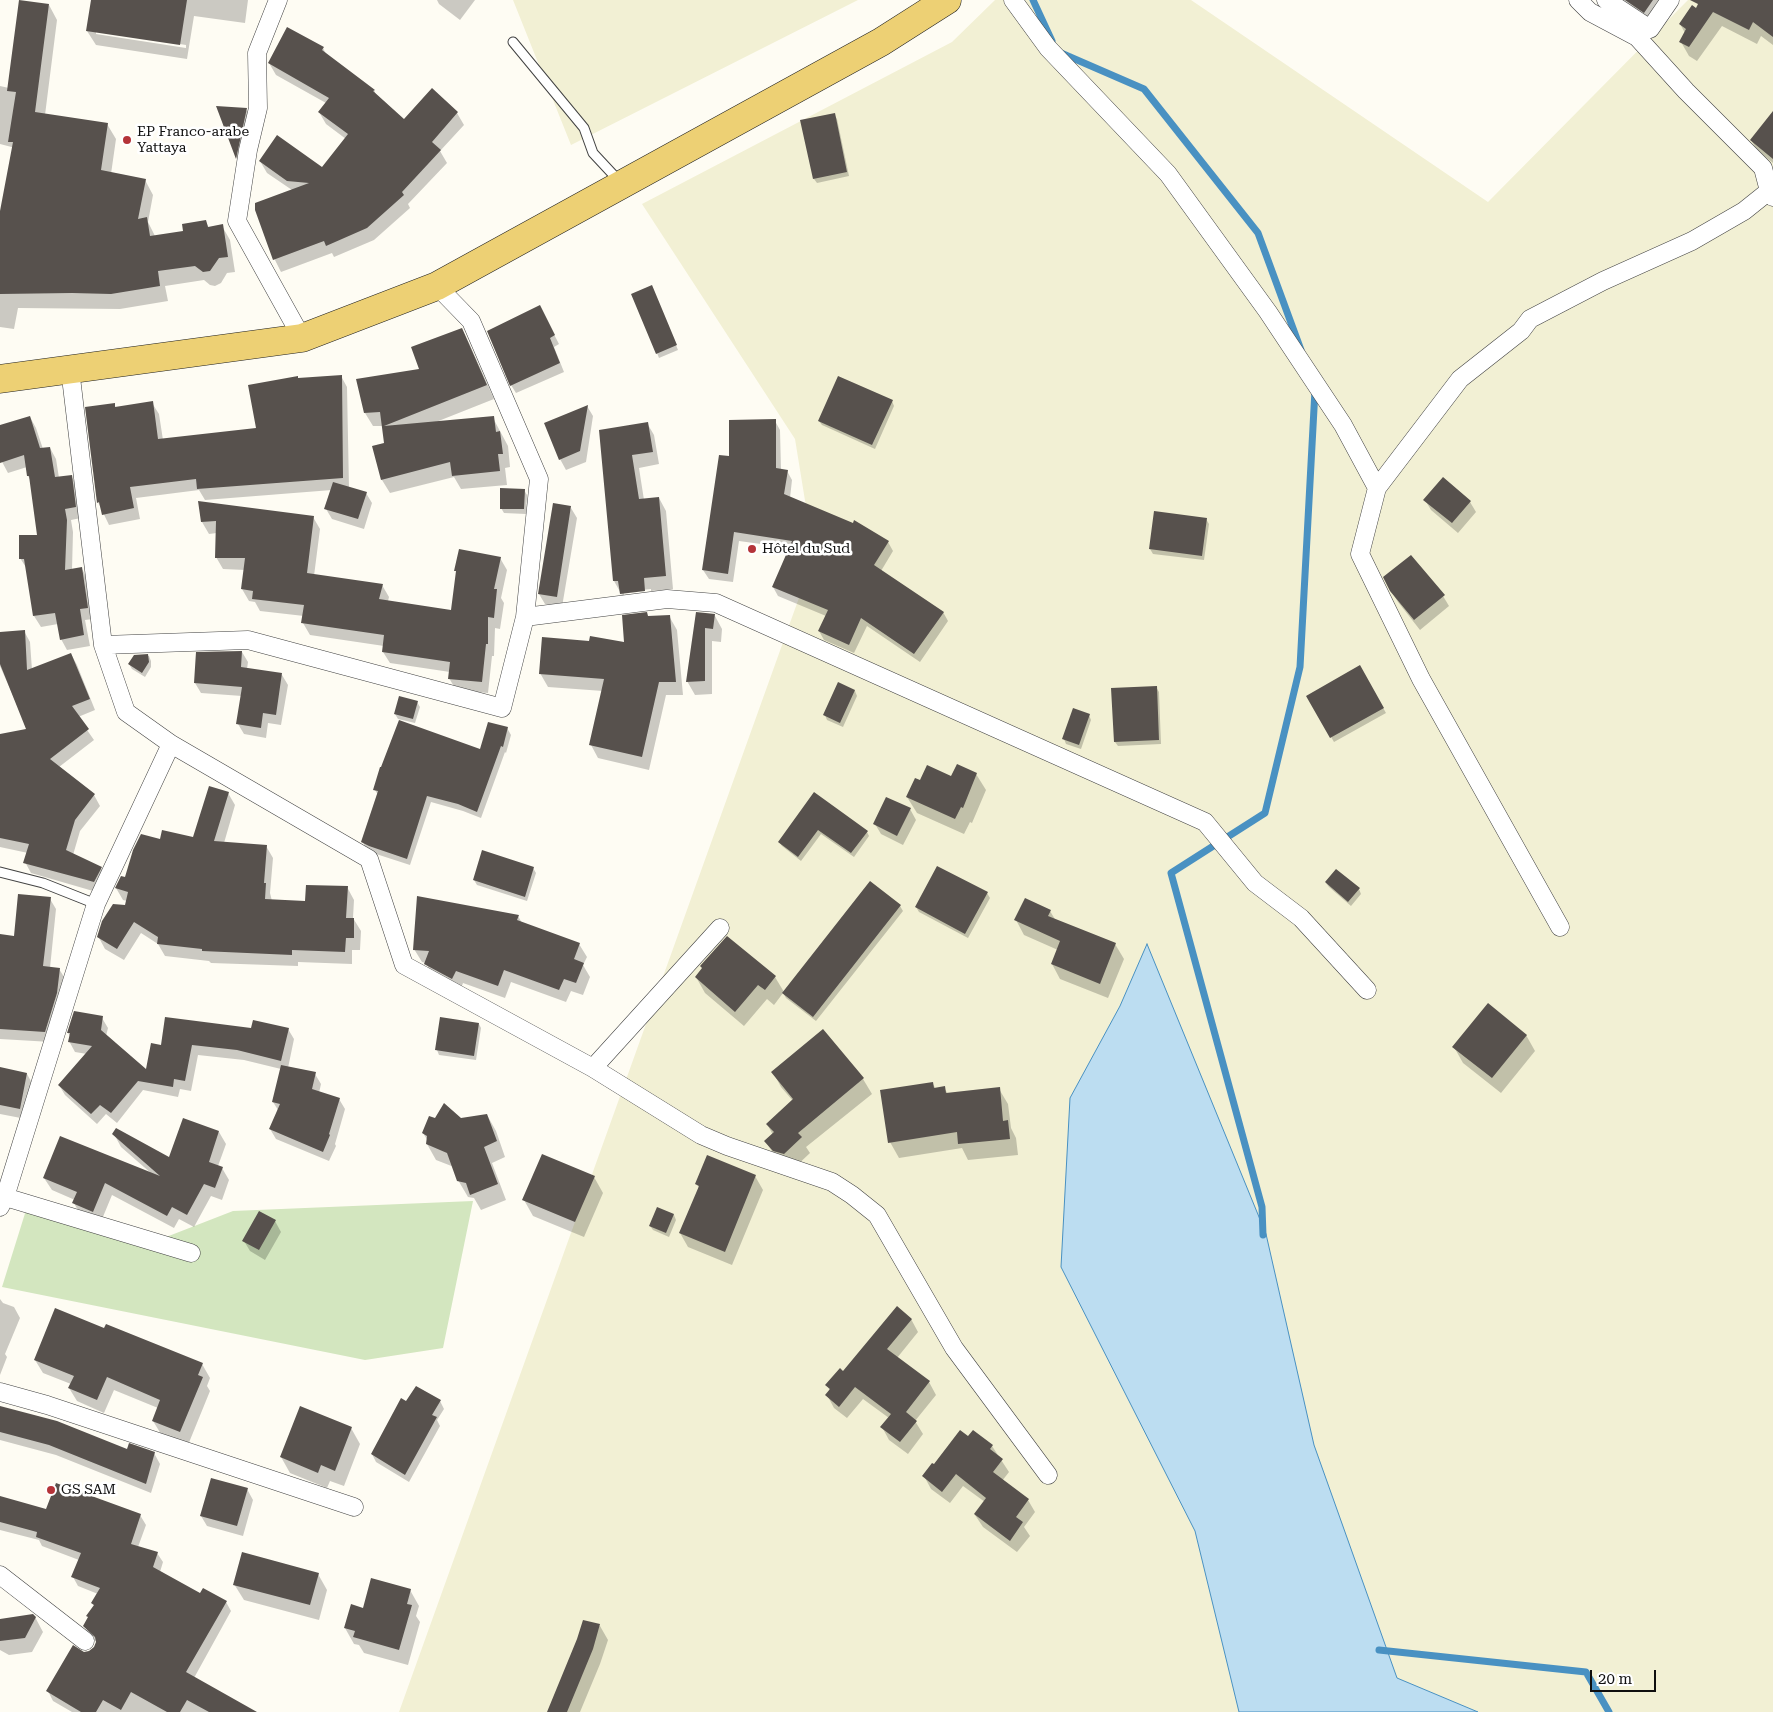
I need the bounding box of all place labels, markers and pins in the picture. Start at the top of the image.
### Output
place label: EP Franco-arabe Yattaya [137,124,249,156]
marker: EP Franco-arabe Yattaya [121,134,133,146]
place label: Hôtel du Sud [762,541,850,557]
marker: Hôtel du Sud [746,543,758,555]
place label: GS SAM [61,1482,116,1498]
marker: GS SAM [45,1484,57,1496]

